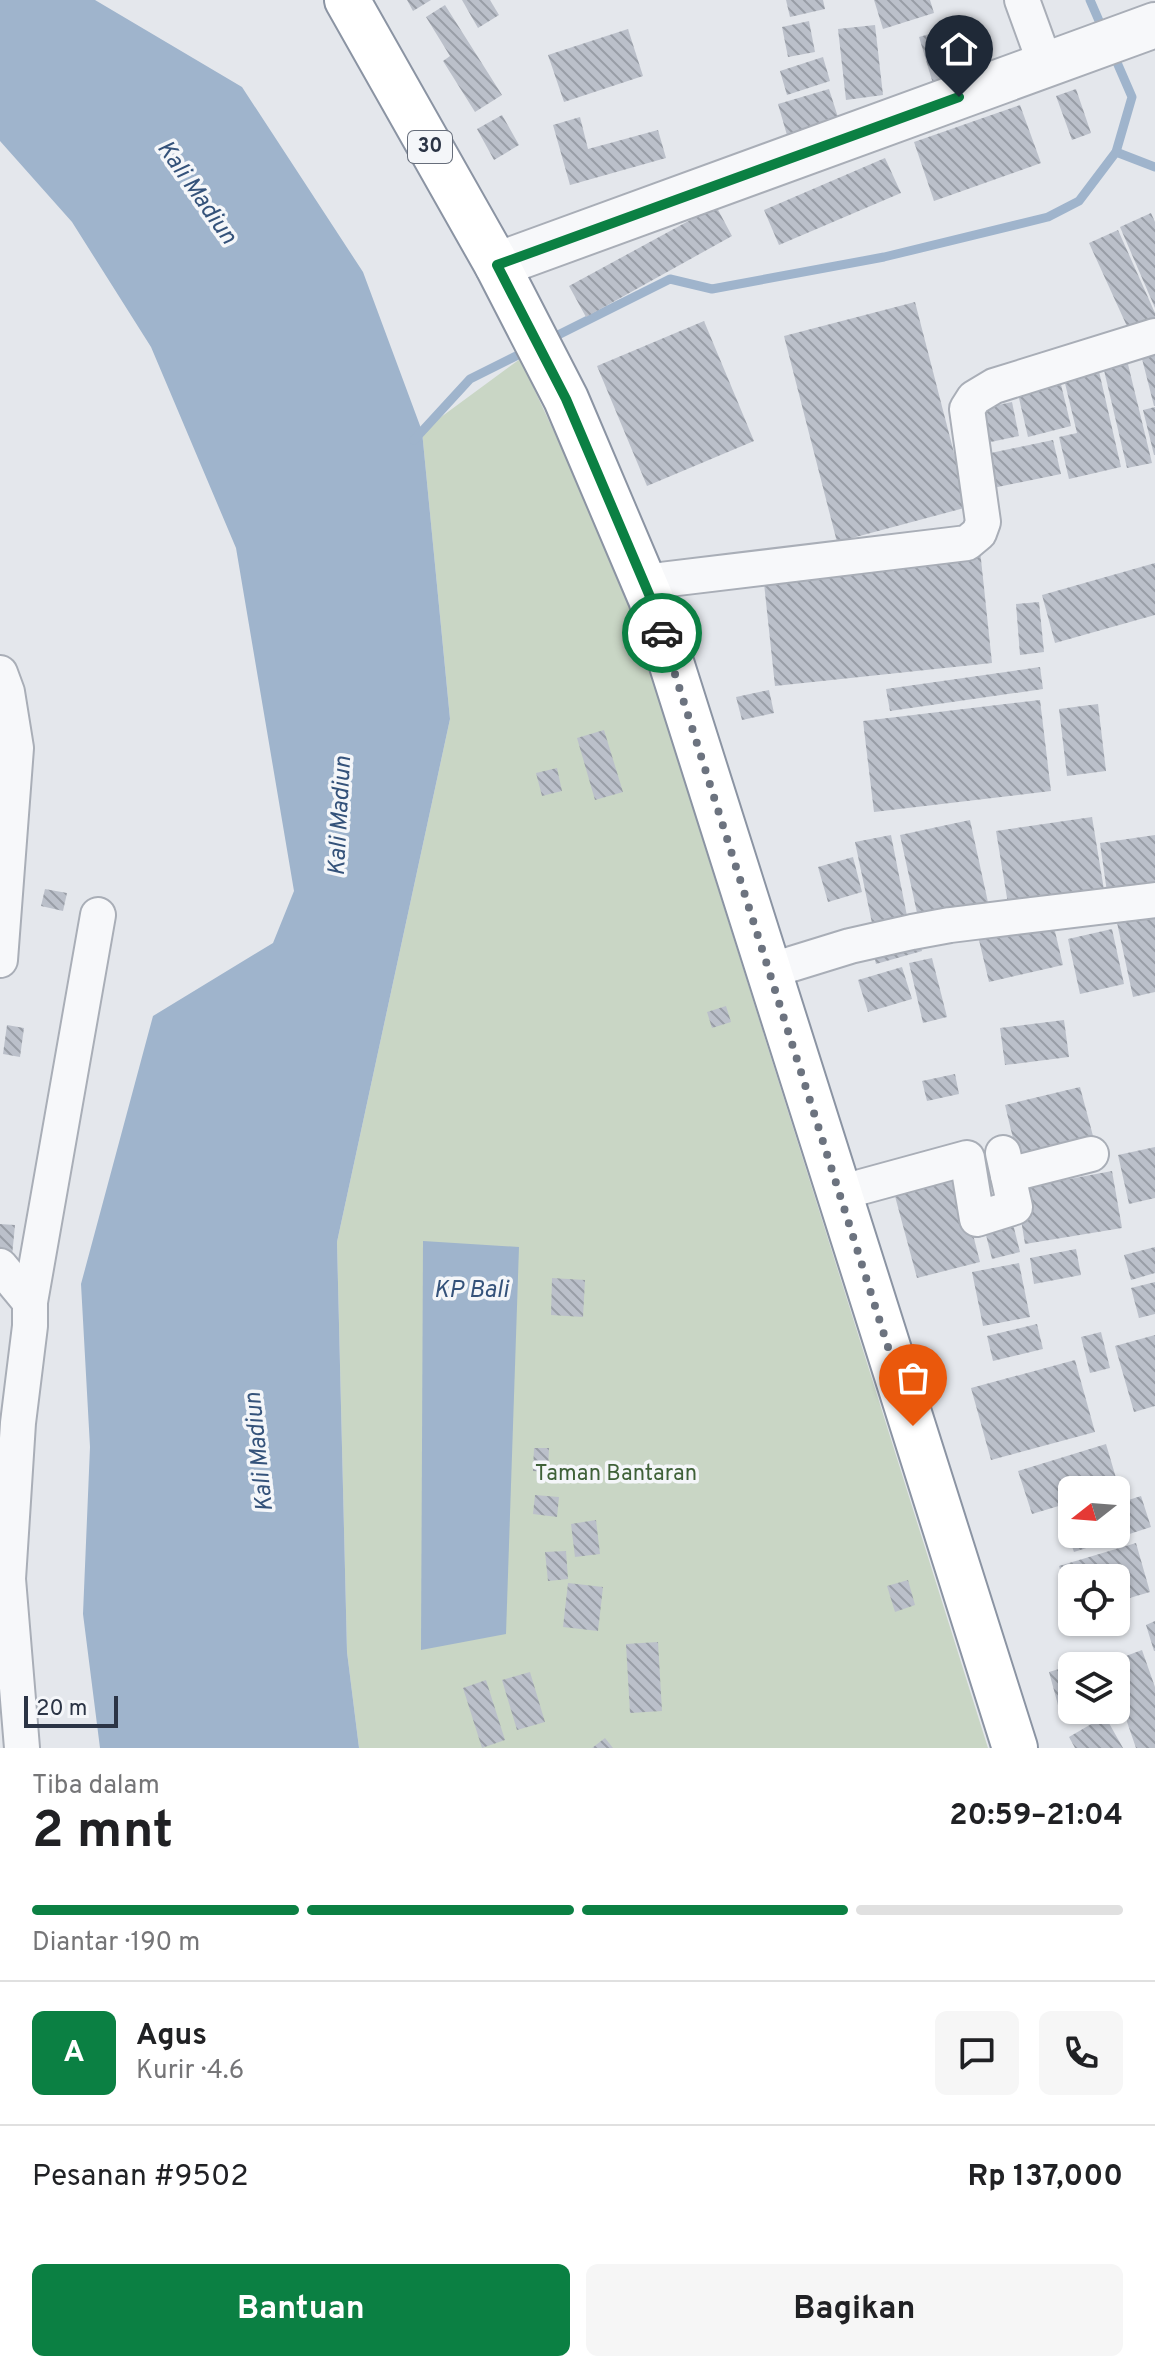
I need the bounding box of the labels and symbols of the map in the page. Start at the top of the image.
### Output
pin [925,15,993,97]
road number: 30 [408,131,452,163]
water label: Kali Madiun [149,135,243,251]
courier [622,593,702,673]
water label: Kali Madiun [323,755,359,877]
water label: KP Bali [434,1276,509,1306]
pin [879,1344,947,1426]
water label: Kali Madiun [239,1391,281,1513]
park label: Taman Bantaran [535,1461,697,1488]
north arrow [1058,1476,1130,1548]
scale bar [24,1692,118,1728]

